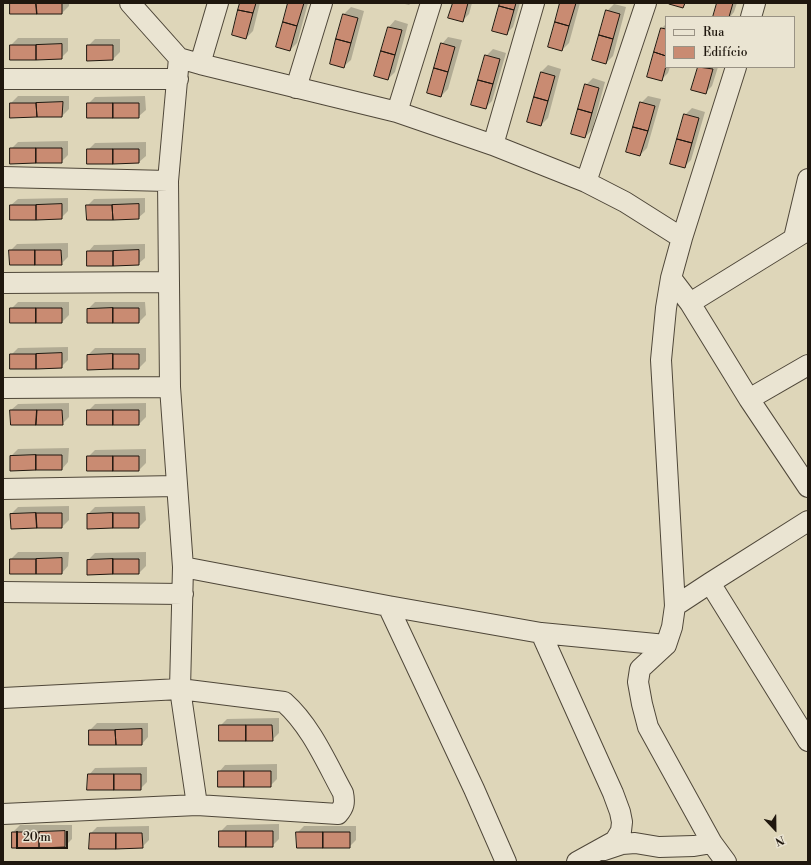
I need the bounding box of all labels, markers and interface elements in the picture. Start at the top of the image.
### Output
legend [665,16,795,68]
text: Rua [703,25,724,40]
text: Edifício [703,45,747,60]
north arrow [755,809,795,849]
scale bar [18,823,70,849]
text: 20 m [23,830,51,845]
text: N [773,832,786,848]

